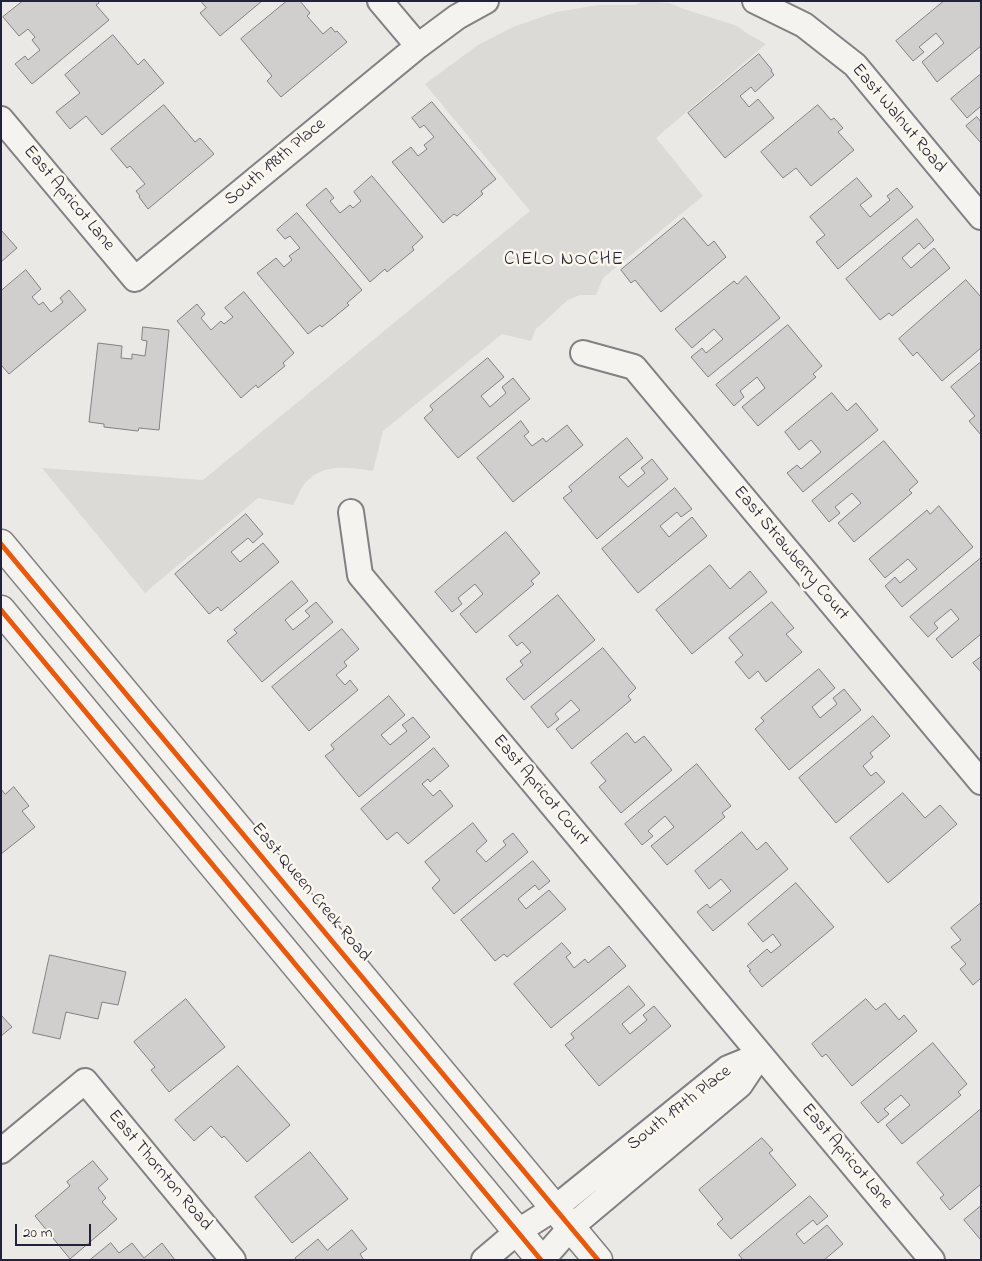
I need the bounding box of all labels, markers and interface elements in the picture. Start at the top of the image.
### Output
street label: East Walnut Road [846,60,950,178]
street label: South 198th Place [221,114,331,212]
street label: East Apricot Lane [18,142,118,256]
district label: CIELO NOCHE [503,250,625,272]
street label: East Strawberry Court [727,482,853,626]
street label: East Apricot Court [487,731,593,851]
street label: East Queen Creek Road [246,819,374,967]
street label: South 197th Place [624,1062,736,1156]
street label: East Apricot Lane [796,1100,896,1214]
street label: East Thornton Road [102,1106,216,1236]
scale bar [18,1214,94,1246]
text: 20 m [23,1222,52,1244]

